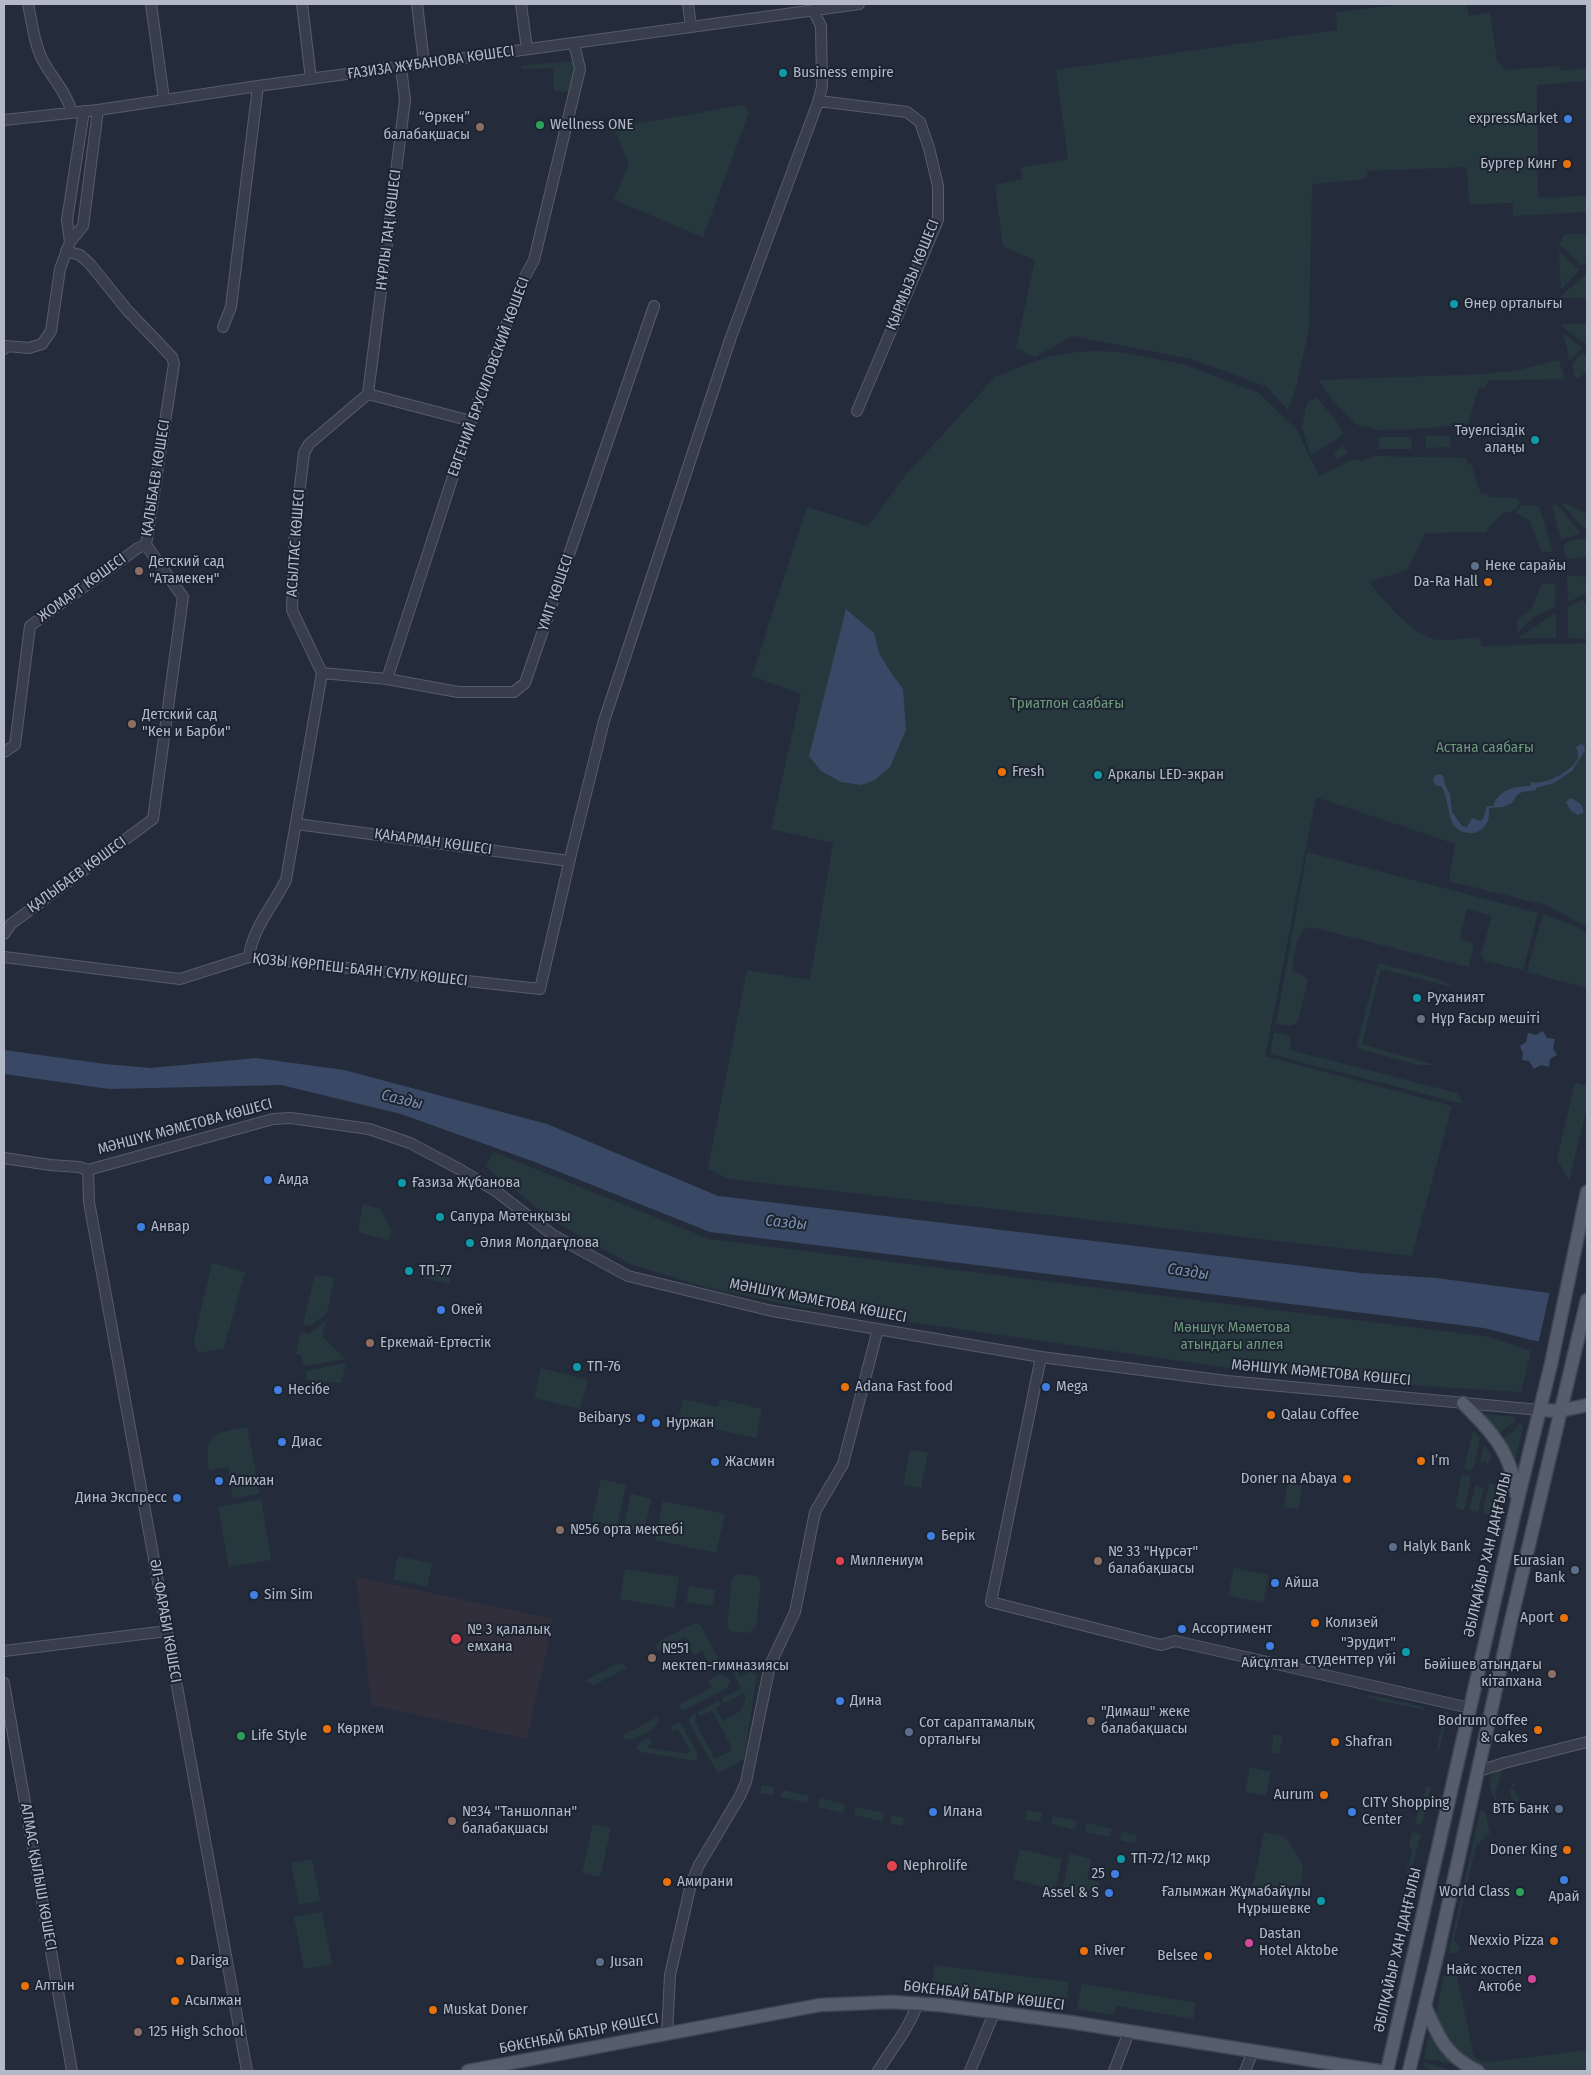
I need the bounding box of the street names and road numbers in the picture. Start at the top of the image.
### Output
street label: ҒАЗИЗА ЖҰБАНОВА КӨШЕСІ [346,42,516,84]
street label: НҰРЛЫ ТАҢ КӨШЕСІ [373,168,405,292]
street label: ҚЫРМЫЗЫ КӨШЕСІ [883,217,943,333]
street label: ЕВГЕНИЙ БРУСИЛОВСКИЙ КӨШЕСІ [444,275,534,479]
street label: ҚАЛЫБАЕВ КӨШЕСІ [138,418,174,538]
street label: АСЫЛТАС КӨШЕСІ [283,488,309,598]
street label: ЖОМАРТ КӨШЕСІ [34,550,130,626]
street label: ҮМІТ КӨШЕСІ [534,552,578,634]
street label: ҚАҺАРМАН КӨШЕСІ [373,825,493,859]
street label: ҚАЛЫБАЕВ КӨШЕСІ [24,833,130,917]
street label: ҚОЗЫ КӨРПЕШ-БАЯН СҰЛУ КӨШЕСІ [251,950,469,990]
street label: МӘНШҮК МӘМЕТОВА КӨШЕСІ [96,1095,274,1159]
street label: МӘНШҮК МӘМЕТОВА КӨШЕСІ [728,1275,908,1327]
street label: МӘНШҮК МӘМЕТОВА КӨШЕСІ [1231,1356,1411,1390]
street label: ӘБІЛҚАЙЫР ХАН ДАҢҒЫЛЫ [1460,1471,1516,1639]
street label: ӘЛ-ФАРАБИ КӨШЕСІ [145,1558,185,1684]
street label: АЛМАС ҚЫЛЫШ КӨШЕСІ [16,1802,60,1952]
street label: ӘБІЛҚАЙЫР ХАН ДАҢҒЫЛЫ [1370,1866,1426,2034]
street label: БӨКЕНБАЙ БАТЫР КӨШЕСІ [903,1977,1065,2015]
street label: БӨКЕНБАЙ БАТЫР КӨШЕСІ [498,2010,660,2058]

